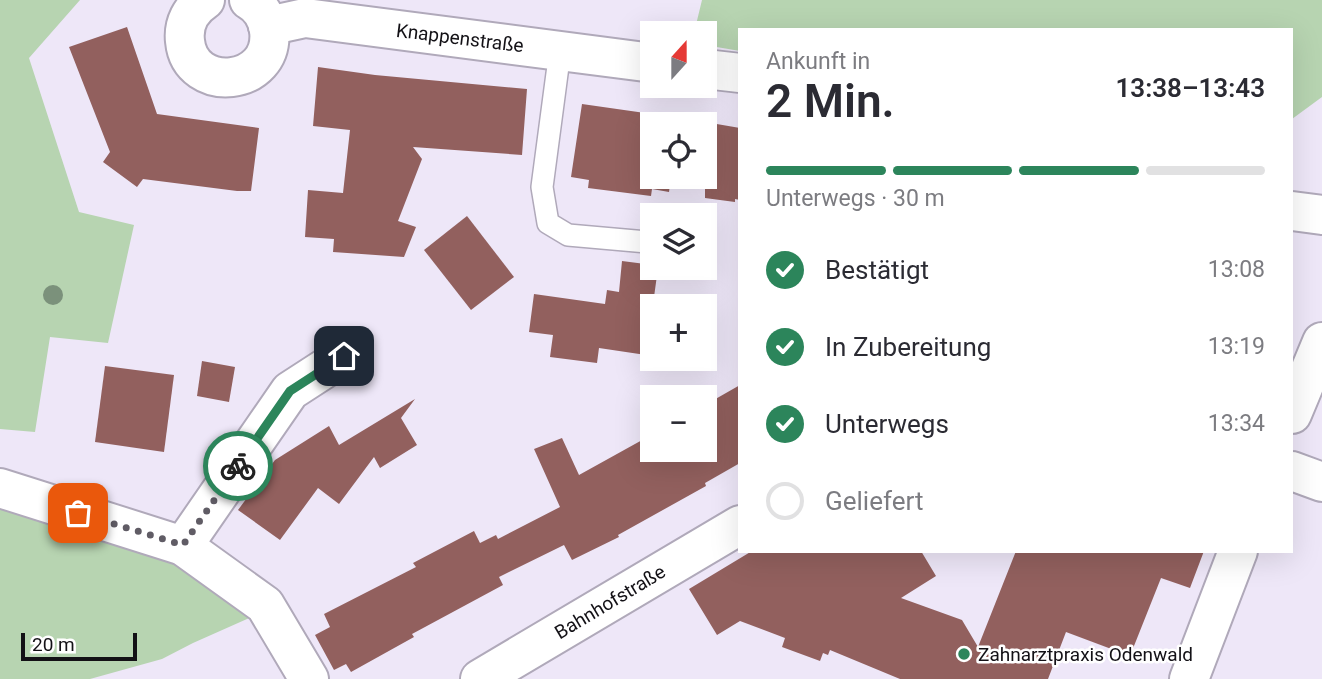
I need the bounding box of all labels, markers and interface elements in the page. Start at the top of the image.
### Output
street label: Knappenstraße [395,19,525,57]
north arrow [640,21,718,98]
map controls [640,21,717,462]
text: Ankunft in [766,48,870,75]
text: 13:38–13:43 [1115,73,1265,103]
text: 2 Min. [766,74,895,128]
button: locate [640,112,717,189]
text: Unterwegs · 30 m [766,185,945,212]
button: layers [640,203,717,280]
icon: check [766,251,804,289]
text: Bestätigt [825,255,929,285]
text: 13:08 [1208,256,1265,283]
button: + [640,294,717,371]
pin [314,326,374,386]
icon: check [766,328,804,366]
text: In Zubereitung [825,332,991,362]
text: 13:19 [1208,333,1265,360]
icon: home [325,337,363,375]
button: − [640,385,717,462]
icon: check [766,405,804,443]
text: Unterwegs [825,409,949,439]
text: 13:34 [1208,410,1265,437]
courier [203,431,273,501]
icon: bike [219,447,257,485]
pin [48,483,108,543]
text: Geliefert [825,486,923,516]
icon: bag [59,494,97,532]
street label: Bahnhofstraße [551,560,669,644]
scale bar [21,630,136,662]
text: 20 m [32,633,75,656]
place label: Zahnarztpraxis Odenwald [978,643,1193,666]
marker: Zahnarztpraxis Odenwald [956,646,972,662]

